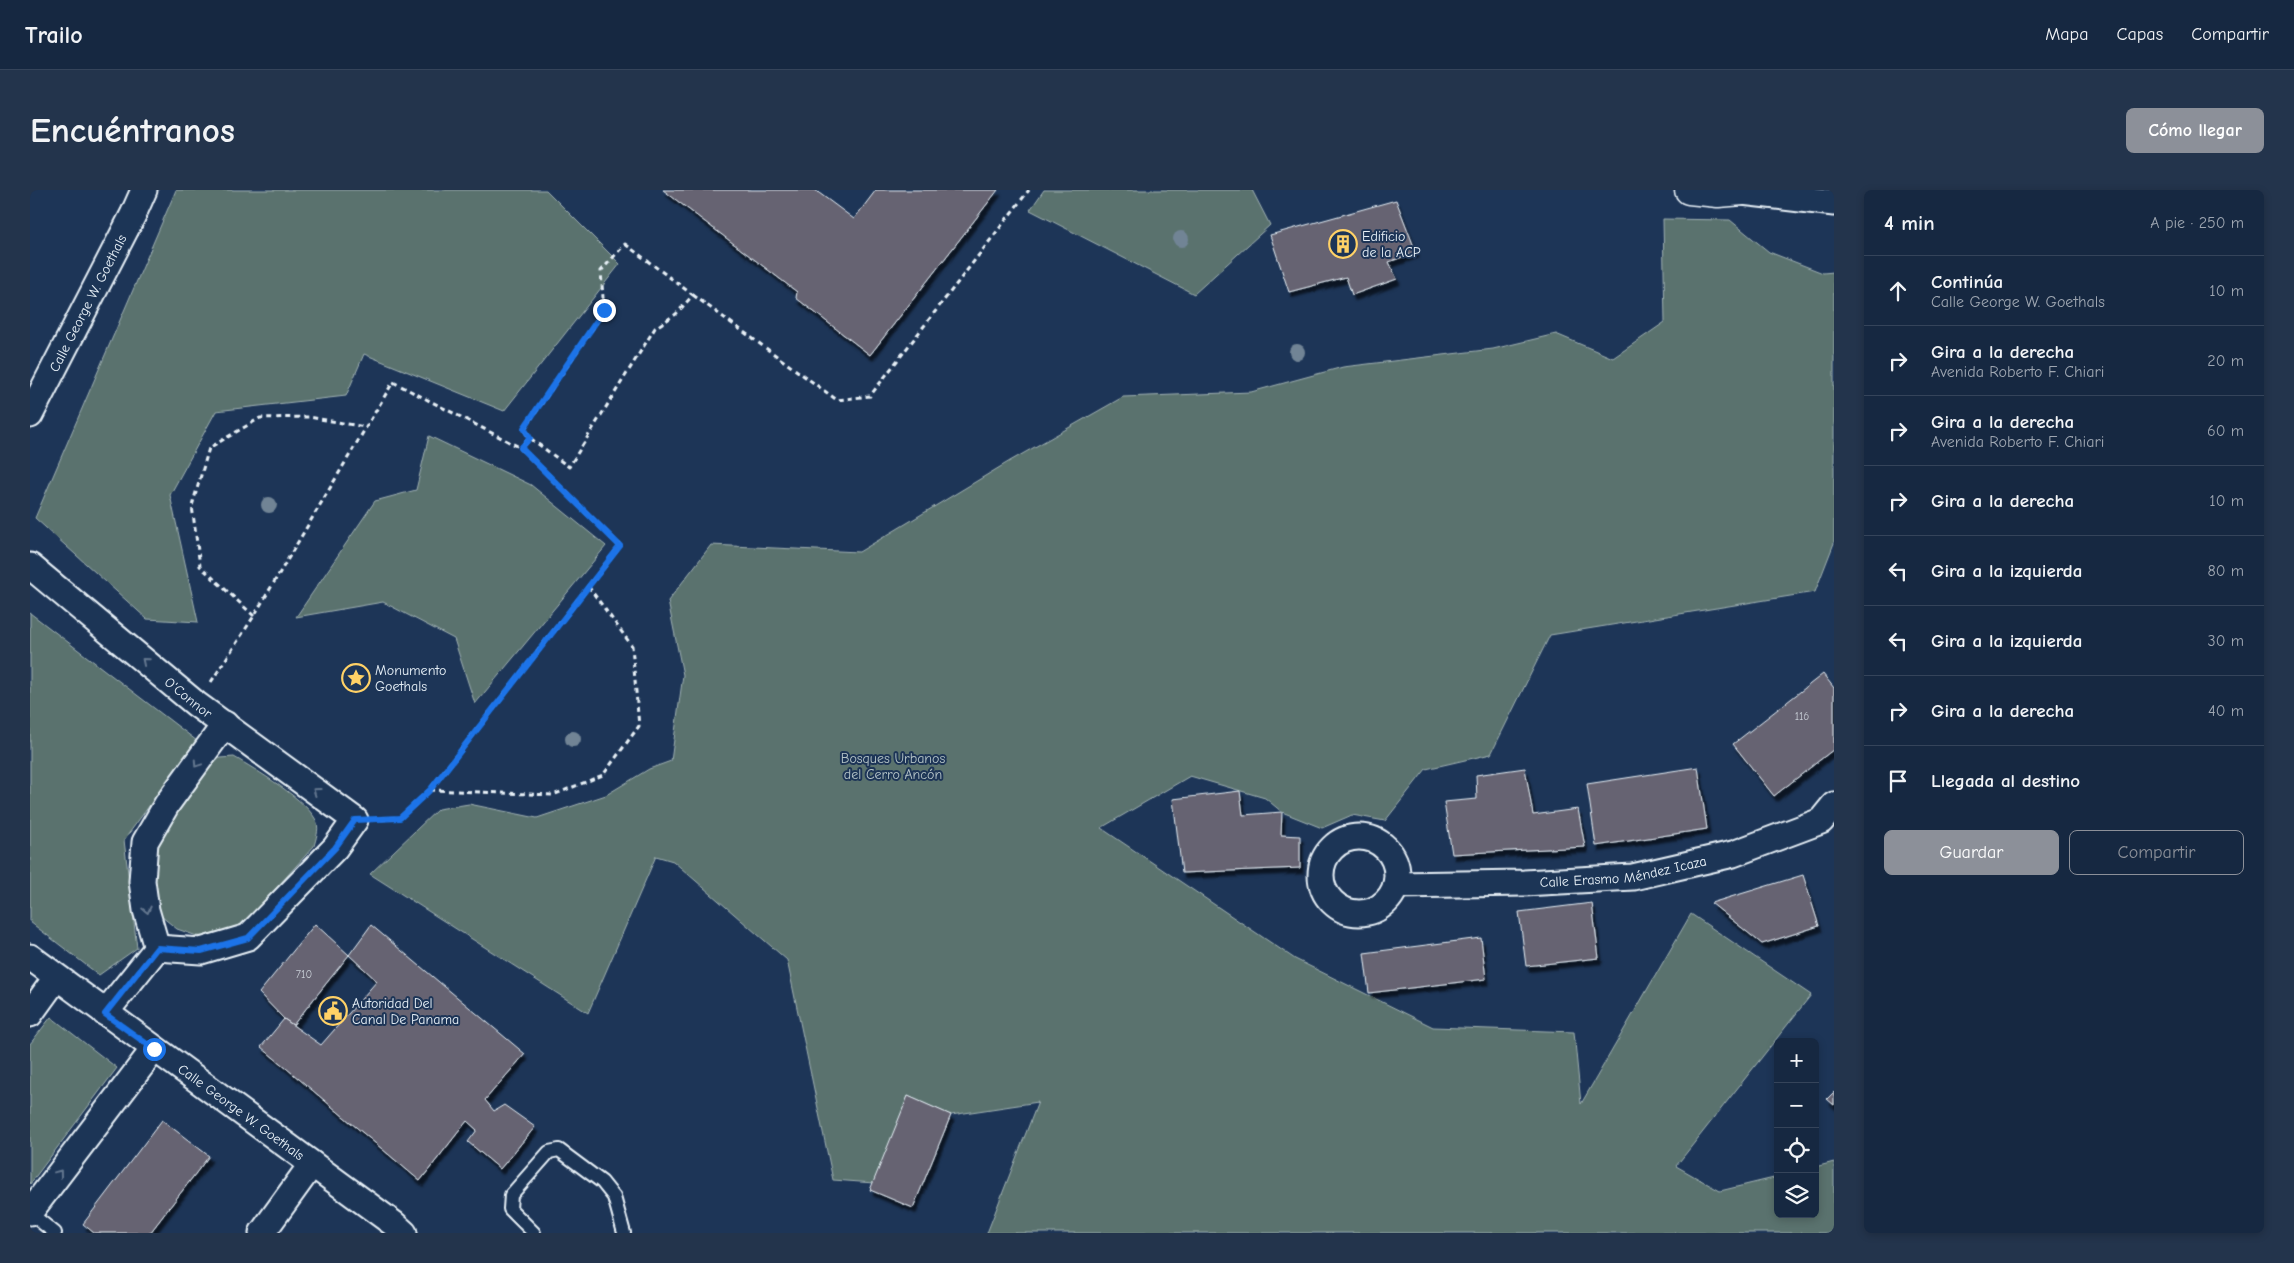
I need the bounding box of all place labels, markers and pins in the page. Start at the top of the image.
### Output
place label: Edificio de la ACP [1362,228,1421,261]
building icon: Edificio de la ACP [1328,229,1358,259]
place label: Monumento Goethals [375,662,446,695]
place icon: Monumento Goethals [341,663,371,693]
place label: Autoridad Del Canal De Panama [352,995,459,1028]
public building icon: Autoridad Del Canal De Panama [318,996,348,1026]

